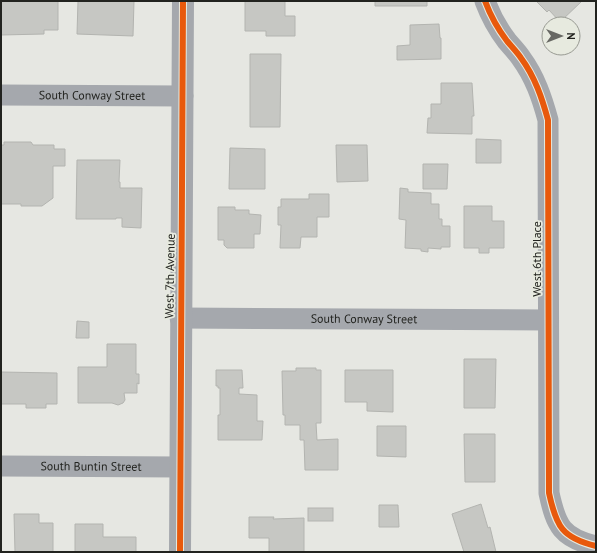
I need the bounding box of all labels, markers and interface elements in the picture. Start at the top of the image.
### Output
north arrow [541,16,581,56]
text: N [564,32,578,40]
street label: South Conway Street [39,87,145,103]
street label: West 6th Place [529,221,544,297]
street label: West 7th Avenue [161,233,178,319]
street label: South Conway Street [311,311,417,326]
street label: South Buntin Street [40,458,142,474]

